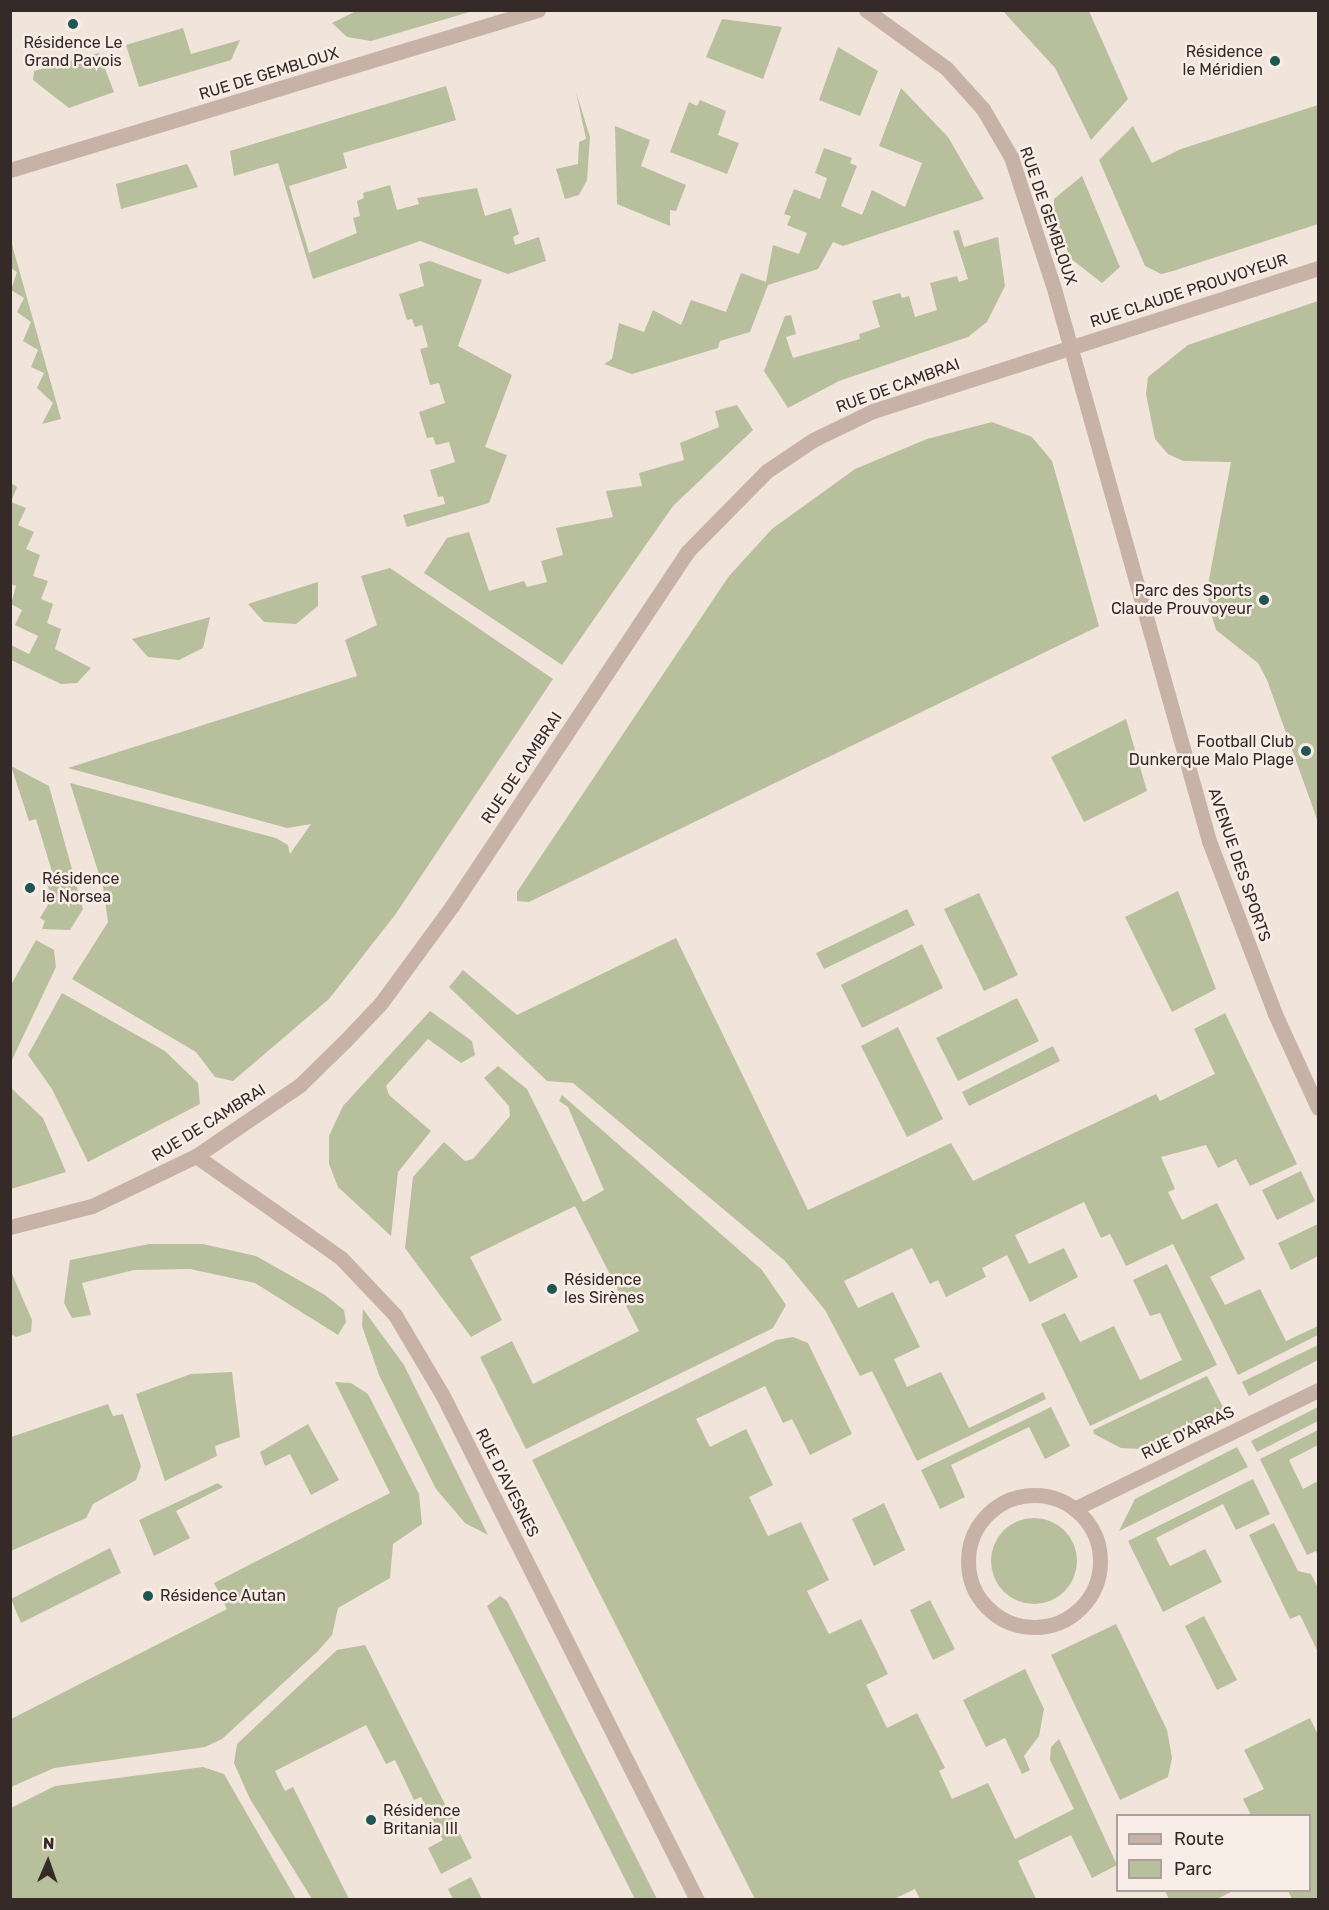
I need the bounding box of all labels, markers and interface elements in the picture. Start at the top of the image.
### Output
marker: Résidence Le Grand Pavois [66,17,80,31]
place label: Résidence Le Grand Pavois [23,33,123,71]
place label: Résidence le Méridien [1183,42,1263,80]
street label: RUE DE GEMBLOUX [197,44,341,104]
marker: Résidence le Méridien [1268,54,1282,68]
street label: RUE DE GEMBLOUX [1015,144,1081,288]
street label: RUE CLAUDE PROUVOYEUR [1088,250,1290,332]
street label: RUE DE CAMBRAI [834,355,962,417]
place label: Parc des Sports Claude Prouvoyeur [1111,581,1252,619]
marker: Parc des Sports Claude Prouvoyeur [1257,593,1271,607]
street label: RUE DE CAMBRAI [478,709,566,827]
place label: Football Club Dunkerque Malo Plage [1129,732,1294,770]
marker: Football Club Dunkerque Malo Plage [1299,744,1313,758]
street label: AVENUE DES SPORTS [1204,786,1274,944]
place label: Résidence le Norsea [42,869,119,907]
marker: Résidence le Norsea [23,881,37,895]
street label: RUE DE CAMBRAI [149,1080,269,1166]
place label: Résidence les Sirènes [564,1270,644,1308]
marker: Résidence les Sirènes [545,1282,559,1296]
street label: RUE D'ARRAS [1138,1402,1238,1464]
street label: RUE D'AVESNES [471,1425,543,1541]
place label: Résidence Autan [160,1586,286,1606]
marker: Résidence Autan [141,1589,155,1603]
place label: Résidence Britania III [383,1801,460,1839]
marker: Résidence Britania III [364,1813,378,1827]
legend [1116,1814,1311,1892]
text: Route [1174,1828,1224,1850]
north arrow [18,1832,78,1892]
text: N [43,1834,55,1853]
text: Parc [1174,1858,1212,1880]

